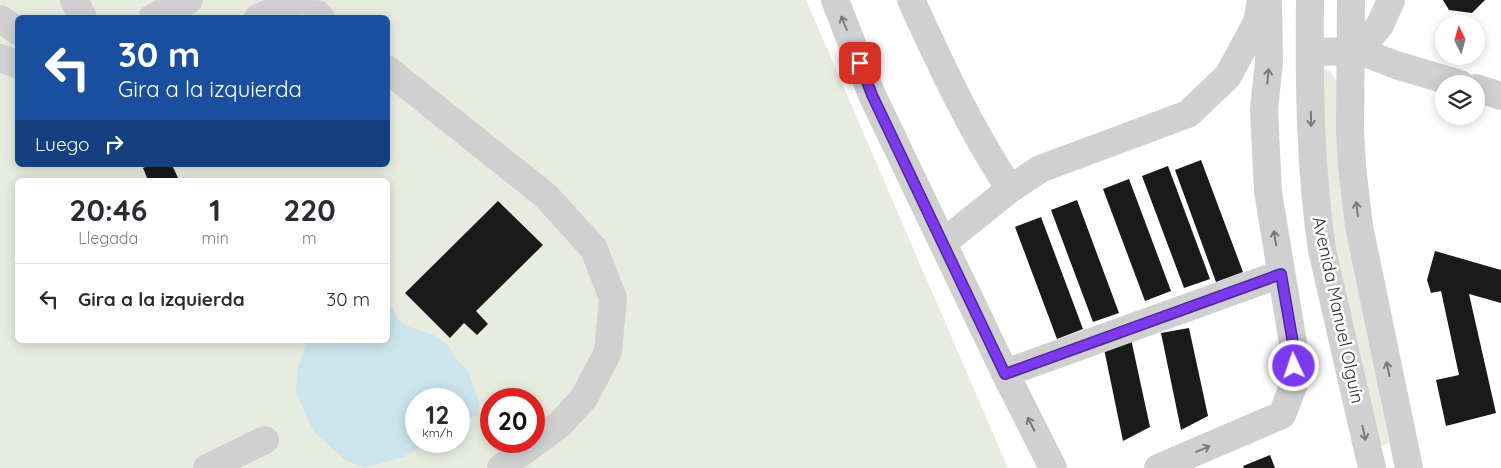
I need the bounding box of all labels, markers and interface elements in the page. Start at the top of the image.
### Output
north arrow [1435,15,1485,65]
map controls [1435,15,1485,125]
one-way arrow [839,16,848,32]
text: 30 m [118,32,200,76]
icon: left [35,35,100,100]
pin [839,42,881,84]
icon: arrive [846,49,874,77]
one-way arrow [1263,68,1273,84]
text: Gira a la izquierda [118,75,302,103]
button: layers [1435,75,1485,125]
one-way arrow [1306,110,1316,126]
icon: right [100,130,128,158]
text: Luego [35,132,90,156]
text: 20:46 [69,191,147,229]
text: 1 [209,191,221,229]
text: 220 [283,191,336,229]
one-way arrow [1352,202,1362,218]
street label: Avenida Manuel Olguín [1307,214,1370,406]
text: Llegada [78,228,138,248]
text: min [202,228,229,248]
text: m [302,228,317,248]
one-way arrow [1270,230,1280,246]
icon: left [35,285,63,313]
text: Gira a la izquierda [78,287,245,311]
text: 30 m [326,287,370,311]
position arrow [1267,339,1319,391]
one-way arrow [1383,361,1392,377]
speed limit sign: 20 [480,388,545,453]
text: 12 [426,399,449,430]
one-way arrow [1026,417,1036,432]
text: km/h [422,425,453,440]
one-way arrow [1360,425,1369,441]
one-way arrow [1195,444,1210,453]

